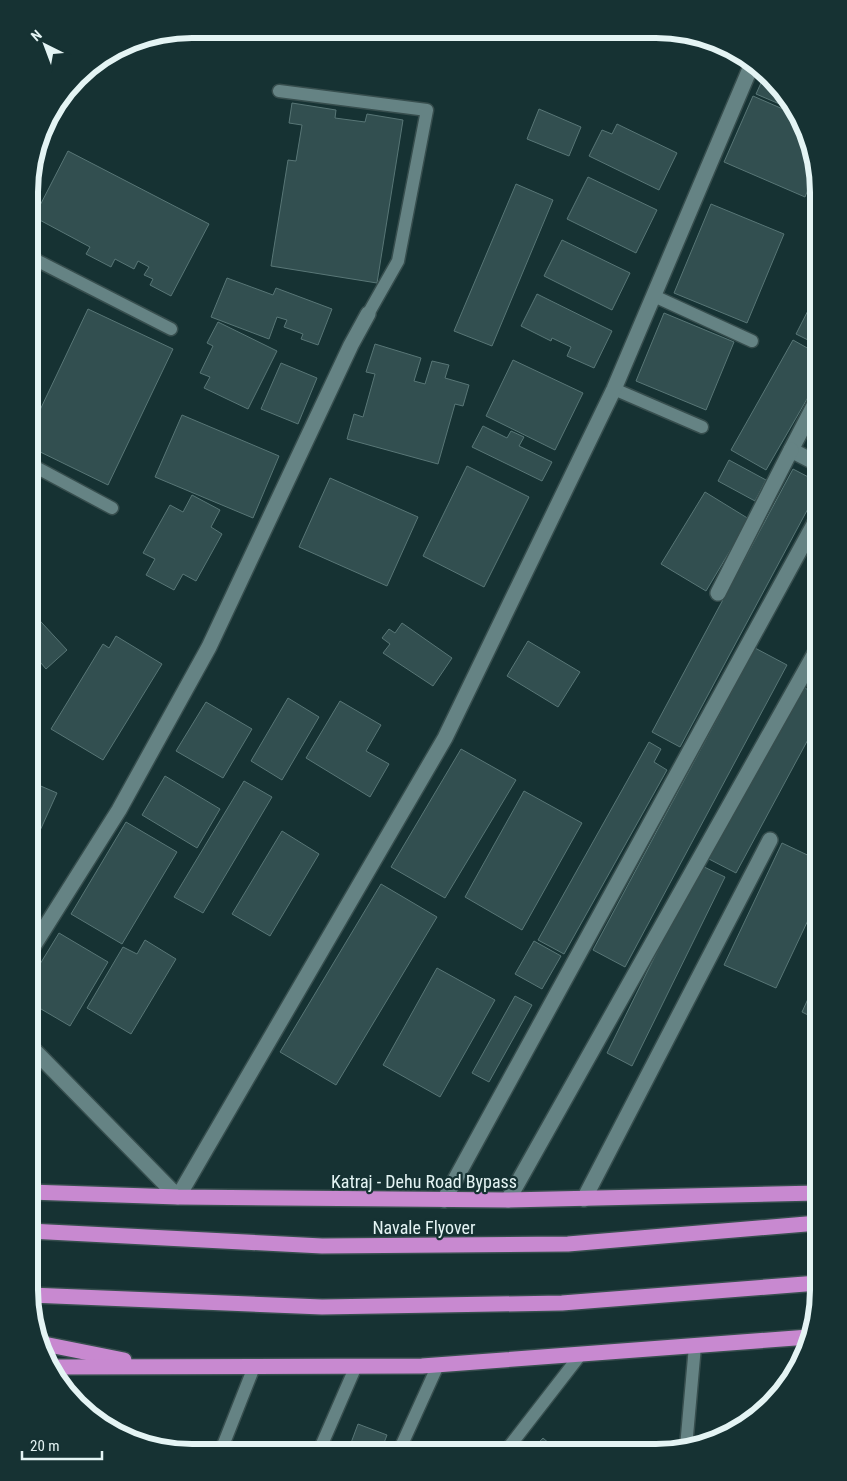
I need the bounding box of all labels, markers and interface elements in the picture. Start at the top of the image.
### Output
north arrow [20,20,70,70]
text: N [28,27,45,44]
street label: Katraj - Dehu Road Bypass [331,1171,517,1192]
street label: Navale Flyover [372,1217,476,1238]
scale bar [22,1428,102,1460]
text: 20 m [30,1437,60,1455]

